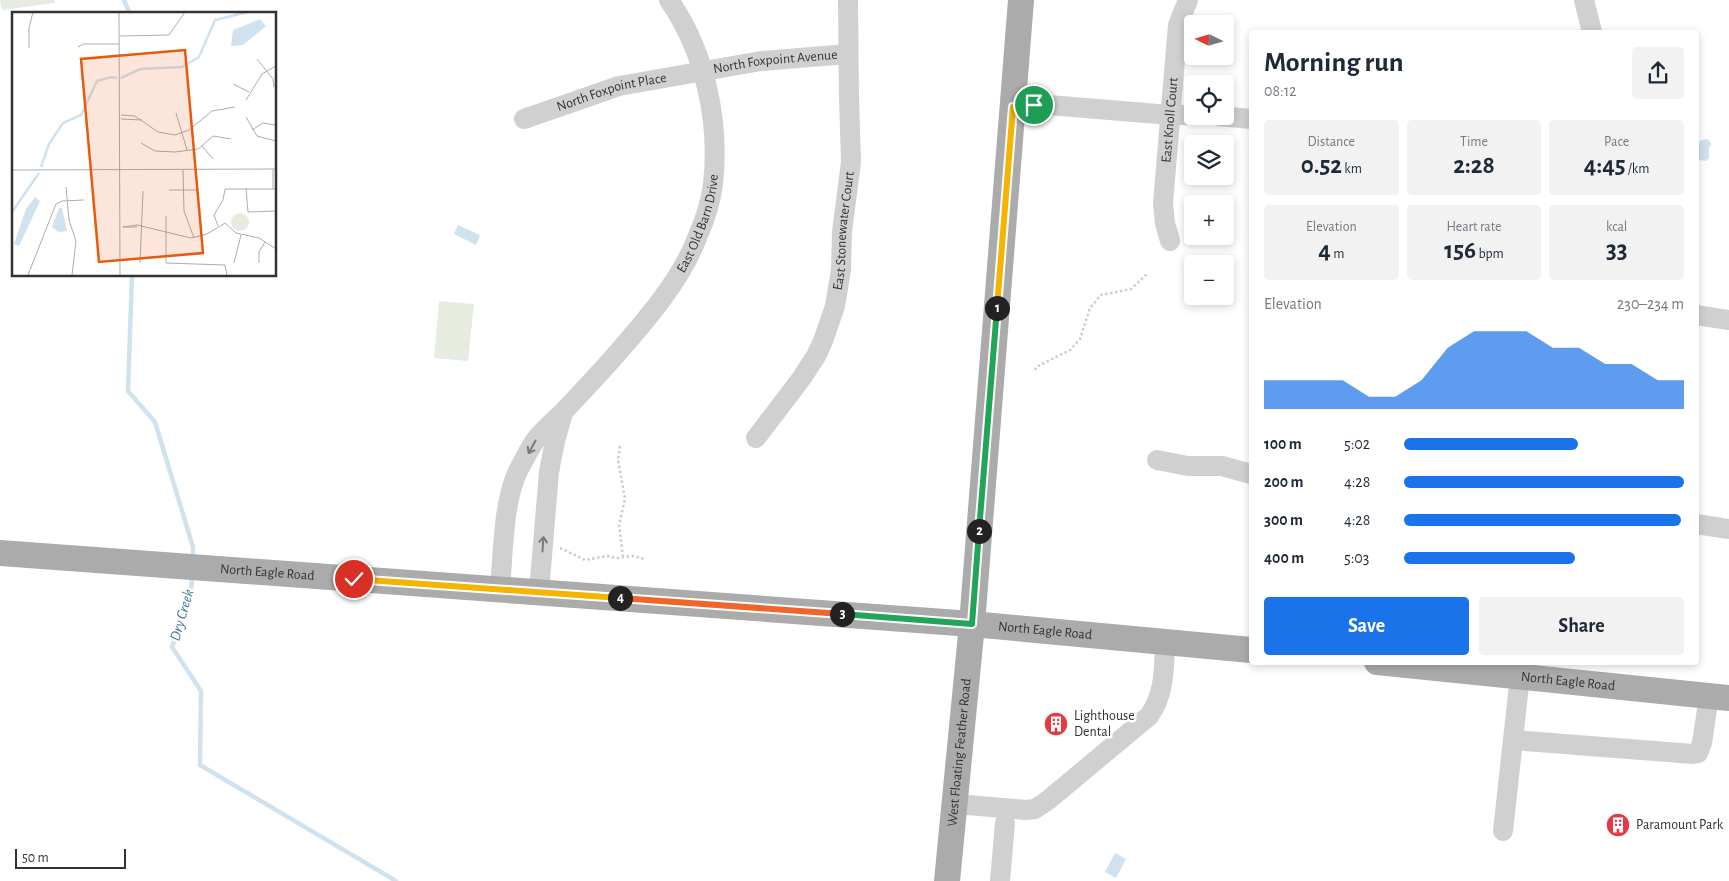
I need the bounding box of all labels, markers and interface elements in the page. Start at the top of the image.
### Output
inset map [12,12,276,276]
north arrow [1184,15,1234,65]
map controls [1184,15,1234,305]
button: share [1632,47,1684,99]
street label: North Foxpoint Avenue [712,48,838,76]
text: Morning run [1264,49,1404,77]
street label: North Foxpoint Place [555,71,668,114]
button: locate [1184,75,1234,125]
street label: East Knoll Court [1159,76,1181,163]
text: 08:12 [1264,83,1296,99]
pin [1013,84,1055,126]
icon: arrive [1020,91,1048,119]
button: layers [1184,135,1234,185]
text: Distance [1308,135,1355,149]
text: Time [1460,135,1488,149]
text: Pace [1604,135,1629,149]
text: 0.52 [1301,153,1342,178]
text: 2:28 [1453,153,1495,178]
text: 4:45 [1584,153,1626,178]
text: km [1342,162,1362,176]
text: /km [1626,162,1649,176]
street label: East Stonewater Court [831,170,857,291]
street label: East Old Barn Drive [674,174,721,275]
button: + [1184,195,1234,245]
text: Elevation [1306,220,1357,234]
text: Heart rate [1447,220,1501,234]
text: kcal [1606,220,1627,234]
text: 4 [1318,238,1331,263]
text: 156 [1444,238,1476,263]
text: 33 [1606,238,1627,263]
text: m [1331,247,1344,261]
text: bpm [1476,247,1504,261]
button: − [1184,255,1234,305]
pin: 1 [984,296,1010,320]
text: Elevation [1264,296,1322,312]
text: 230–234 m [1617,296,1684,312]
text: 1 [995,301,1000,315]
text: 100 m [1264,436,1302,452]
text: 5:02 [1344,436,1370,452]
one-way arrow [526,439,536,453]
text: 200 m [1264,474,1304,490]
text: 4:28 [1344,474,1370,490]
text: 300 m [1264,512,1303,528]
text: 4:28 [1344,512,1370,528]
pin: 2 [966,518,992,544]
text: 2 [976,524,983,538]
one-way arrow [539,536,548,552]
text: 400 m [1264,550,1304,566]
text: 5:03 [1344,550,1369,566]
pin [333,558,375,600]
street label: North Eagle Road [220,562,315,583]
icon: check [340,565,368,593]
pin: 4 [608,586,632,610]
water label: Dry Creek [167,587,197,643]
text: 4 [617,591,624,605]
button: Save [1264,597,1469,655]
button: Share [1479,597,1684,655]
pin: 3 [830,602,854,626]
text: 3 [839,607,846,621]
street label: North Eagle Road [997,619,1093,642]
street label: North Eagle Road [1520,670,1616,693]
street label: West Floating Feather Road [945,678,974,827]
place label: Lighthouse Dental [1074,709,1135,739]
building icon: Lighthouse Dental [1043,711,1069,737]
building icon: Paramount Park [1605,812,1631,838]
place label: Paramount Park [1636,818,1724,832]
scale bar [15,846,126,869]
text: 50 m [22,851,49,865]

